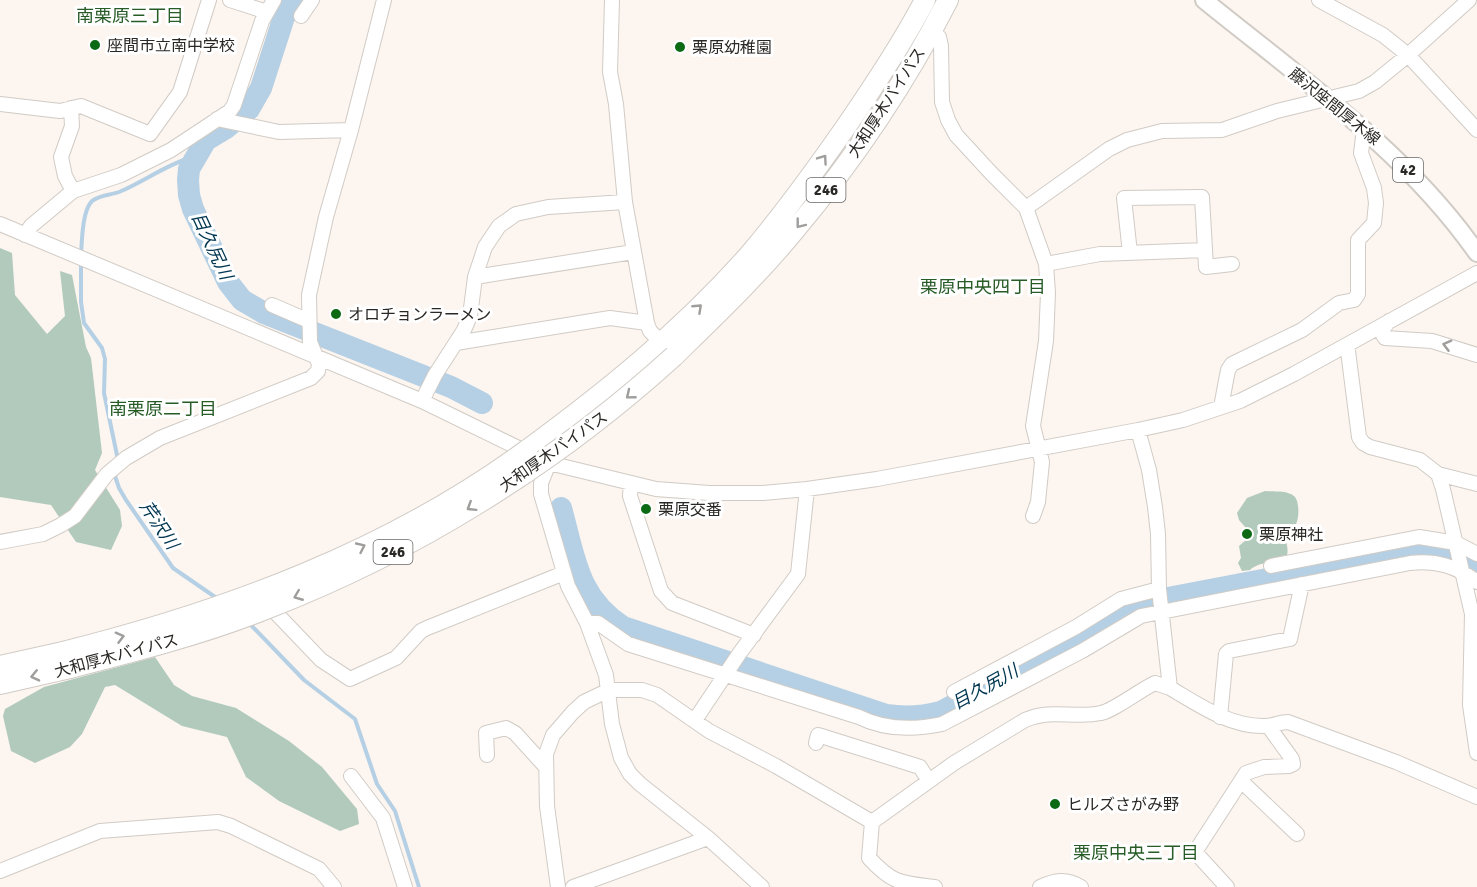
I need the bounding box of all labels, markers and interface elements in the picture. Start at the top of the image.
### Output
district label: 南栗原三丁目 [76,5,184,27]
place label: 座間市立南中学校 [107,36,235,56]
marker: 座間市立南中学校 [88,38,102,52]
place label: 栗原幼稚園 [692,38,772,58]
marker: 栗原幼稚園 [673,40,687,54]
street label: 大和厚木バイパス [844,44,930,162]
street label: 藤沢座間厚木線 [1285,64,1384,150]
one-way arrow [816,155,827,166]
road number: 42 [1393,158,1423,182]
road number: 246 [806,178,846,202]
water label: 目久尻川 [187,209,238,285]
one-way arrow [797,217,808,228]
district label: 栗原中央四丁目 [920,276,1046,298]
one-way arrow [691,304,701,315]
place label: オロチョンラーメン [348,305,491,325]
marker: オロチョンラーメン [329,307,343,321]
one-way arrow [1442,340,1453,352]
one-way arrow [626,388,637,399]
district label: 南栗原二丁目 [109,398,217,420]
street label: 大和厚木バイパス [496,407,612,497]
water label: 芹沢川 [135,496,184,555]
one-way arrow [467,500,477,512]
place label: 栗原交番 [658,500,722,520]
marker: 栗原交番 [639,502,653,516]
place label: 栗原神社 [1259,525,1323,545]
marker: 栗原神社 [1240,527,1254,541]
road number: 246 [374,540,412,564]
one-way arrow [355,543,366,555]
one-way arrow [293,589,304,601]
street label: 大和厚木バイパス [52,630,181,682]
one-way arrow [114,632,125,644]
water label: 目久尻川 [948,659,1024,714]
one-way arrow [30,668,40,681]
place label: ヒルズさがみ野 [1067,795,1179,815]
marker: ヒルズさがみ野 [1048,797,1062,811]
district label: 栗原中央三丁目 [1073,842,1199,864]

